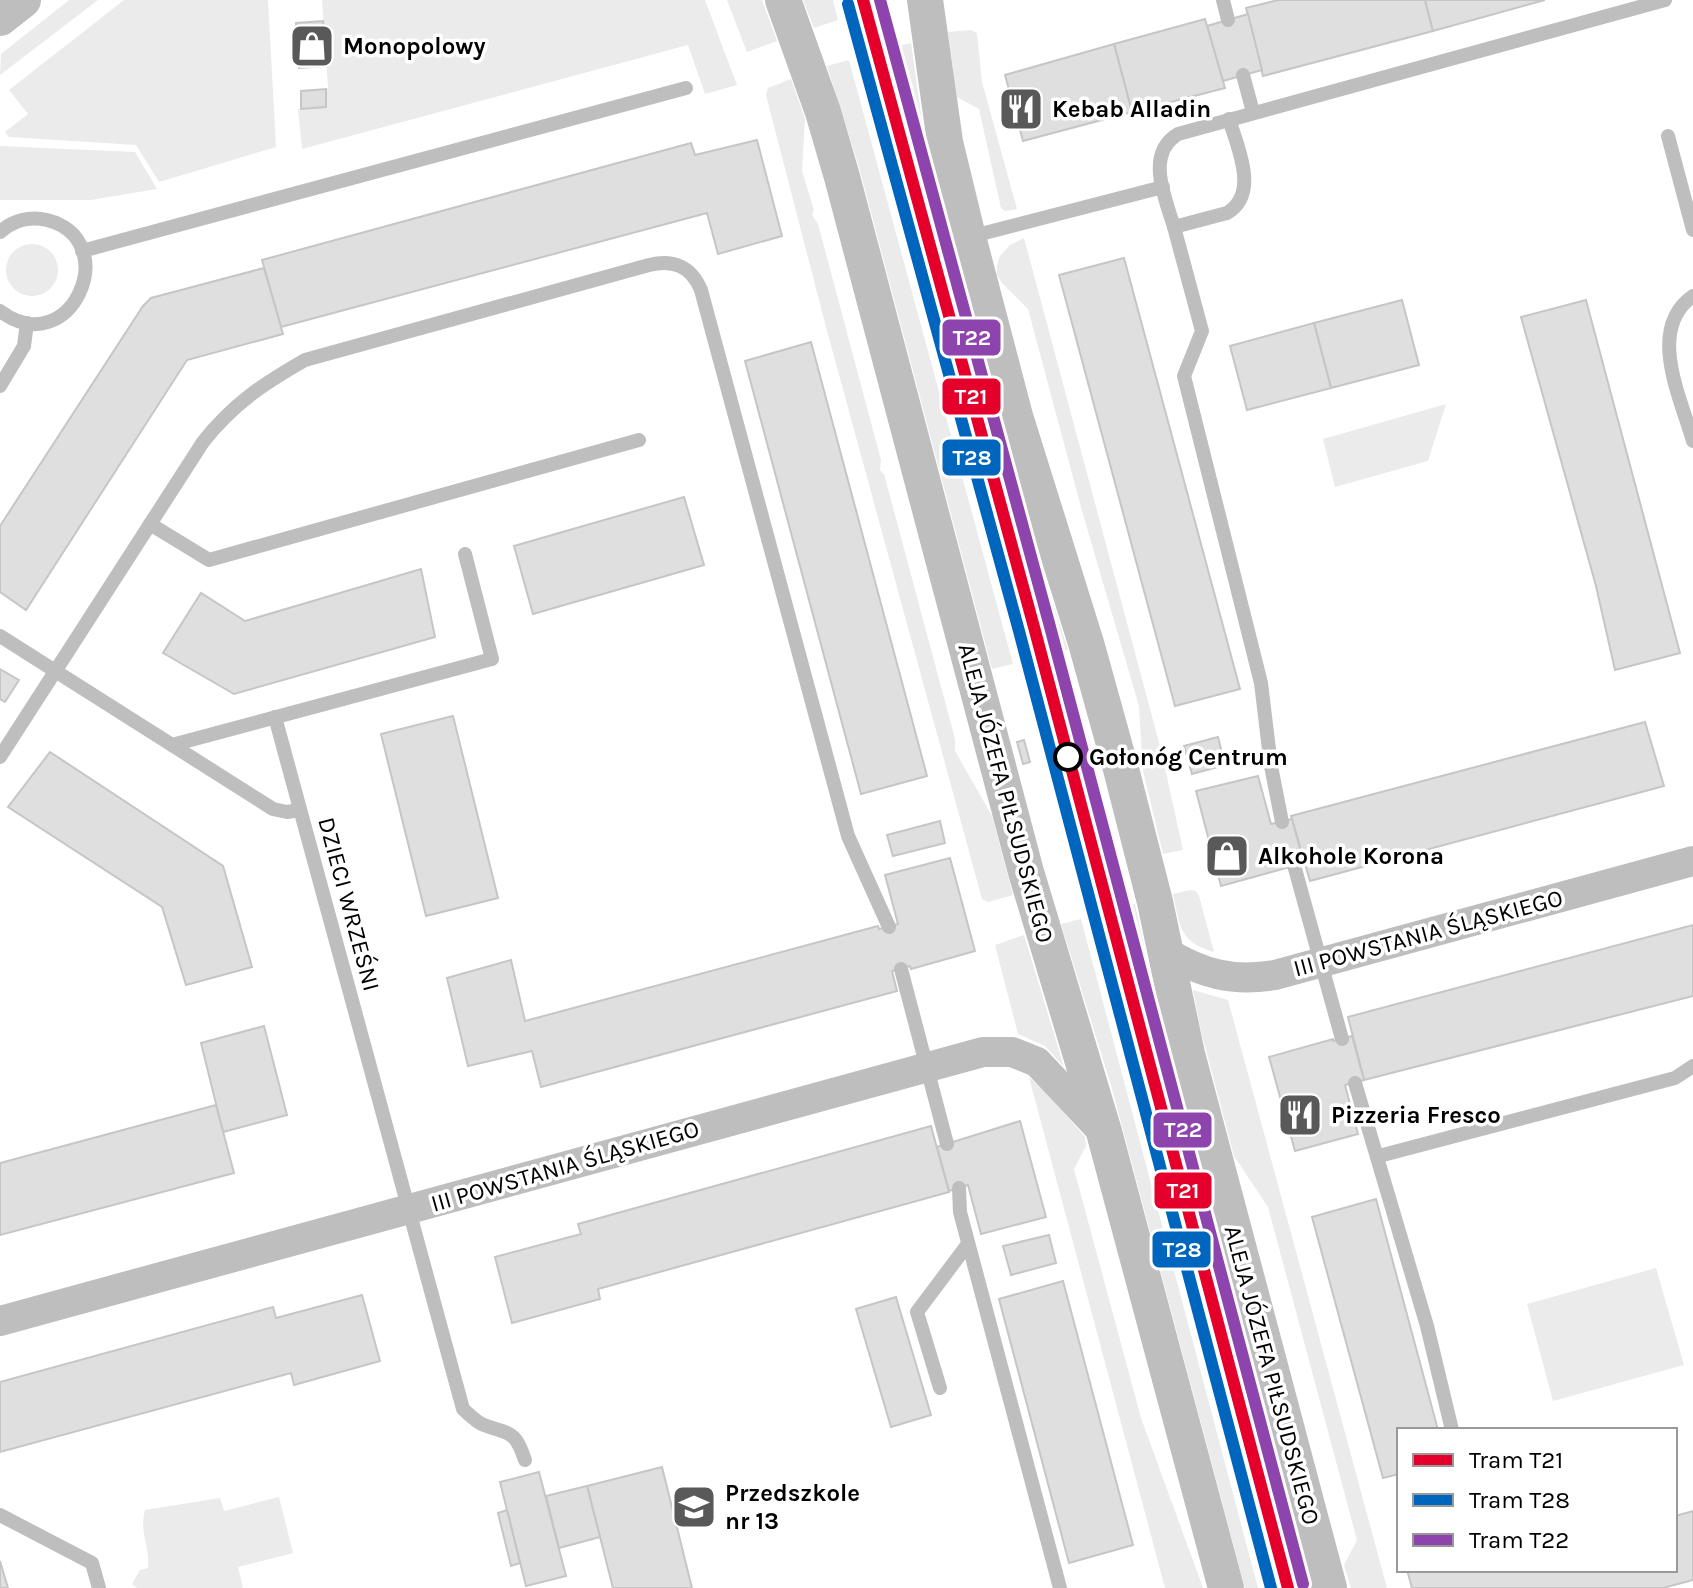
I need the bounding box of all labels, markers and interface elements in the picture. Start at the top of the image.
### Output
shop icon: Monopolowy [288,22,336,70]
place label: Monopolowy [343,32,486,60]
restaurant icon: Kebab Alladin [997,85,1045,133]
place label: Kebab Alladin [1052,95,1211,123]
line badge: T22 [941,318,1002,357]
text: T22 [953,325,991,351]
line badge: T21 [941,377,1002,416]
text: T21 [955,384,987,410]
line badge: T28 [941,438,1002,477]
text: T28 [952,445,992,471]
street label: ALEJA JÓZEFA PIŁSUDSKIEGO [953,640,1059,946]
marker: Gołonóg Centrum [1054,743,1082,771]
place label: Gołonóg Centrum [1089,743,1288,771]
street label: DZIECI WRZEŚNI [312,814,386,994]
shop icon: Alkohole Korona [1203,832,1251,880]
place label: Alkohole Korona [1258,842,1444,870]
street label: III POWSTANIA ŚLĄSKIEGO [1290,884,1566,982]
restaurant icon: Pizzeria Fresco [1276,1091,1324,1139]
place label: Pizzeria Fresco [1331,1101,1501,1129]
line badge: T22 [1152,1111,1213,1149]
street label: III POWSTANIA ŚLĄSKIEGO [428,1114,702,1218]
text: T22 [1164,1117,1202,1143]
line badge: T21 [1153,1171,1213,1210]
text: T21 [1167,1178,1199,1204]
street label: ALEJA JÓZEFA PIŁSUDSKIEGO [1219,1222,1325,1528]
line badge: T28 [1151,1230,1212,1269]
text: T28 [1162,1237,1202,1263]
legend [1397,1428,1677,1572]
text: Tram T21 [1469,1446,1563,1474]
place label: Przedszkole nr 13 [725,1479,860,1535]
school or university icon: Przedszkole nr 13 [670,1483,718,1531]
text: Tram T28 [1469,1486,1570,1514]
text: Tram T22 [1469,1526,1569,1554]

